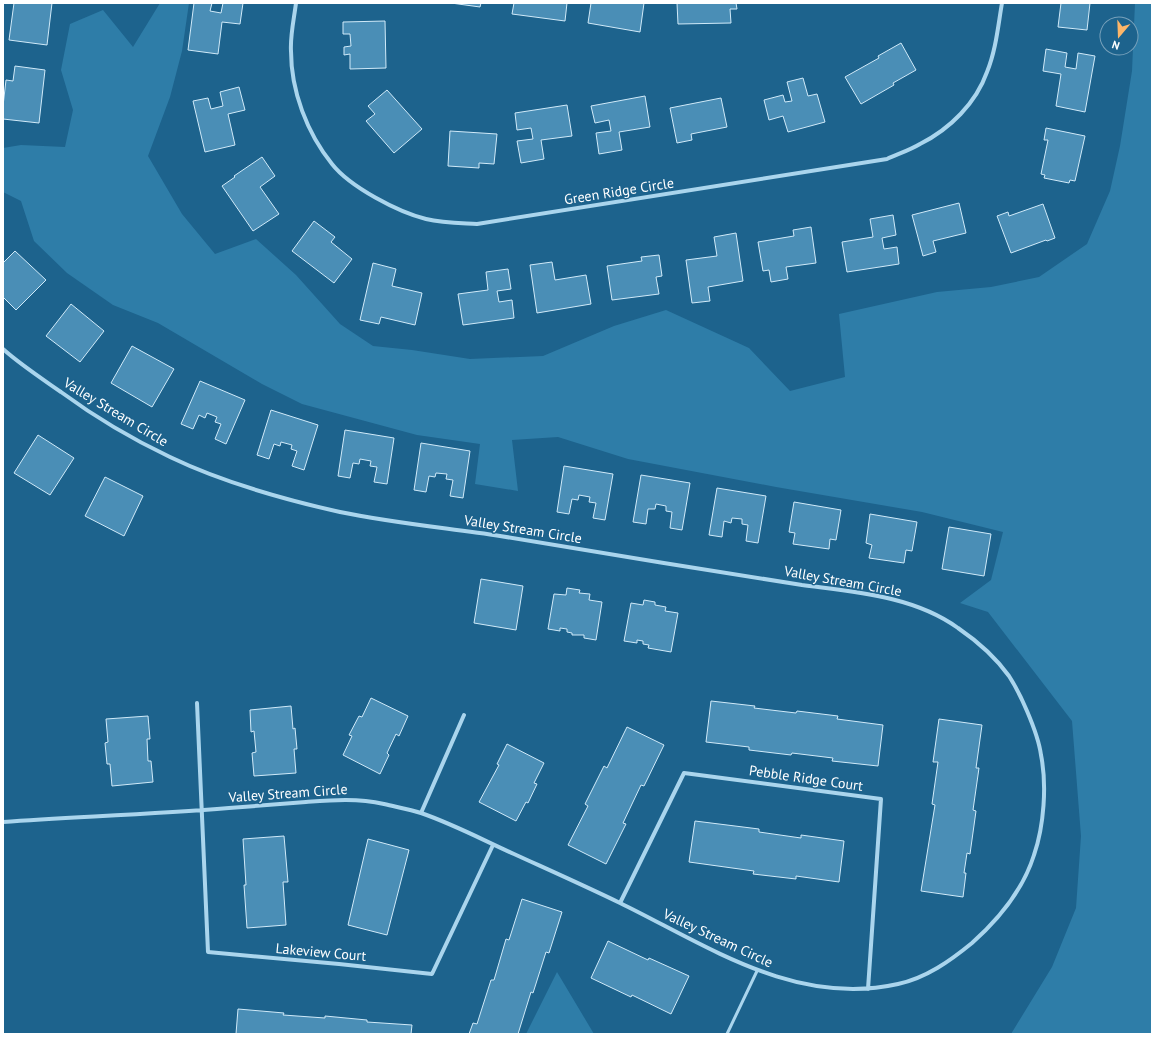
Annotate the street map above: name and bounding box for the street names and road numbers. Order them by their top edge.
street label: Green Ridge Circle [563,173,675,209]
street label: Valley Stream Circle [59,373,172,450]
street label: Valley Stream Circle [462,511,583,547]
street label: Valley Stream Circle [782,562,903,600]
street label: Pebble Ridge Court [748,761,864,795]
street label: Valley Stream Circle [227,780,348,806]
street label: Valley Stream Circle [659,904,776,971]
street label: Lakeview Court [275,939,367,965]

